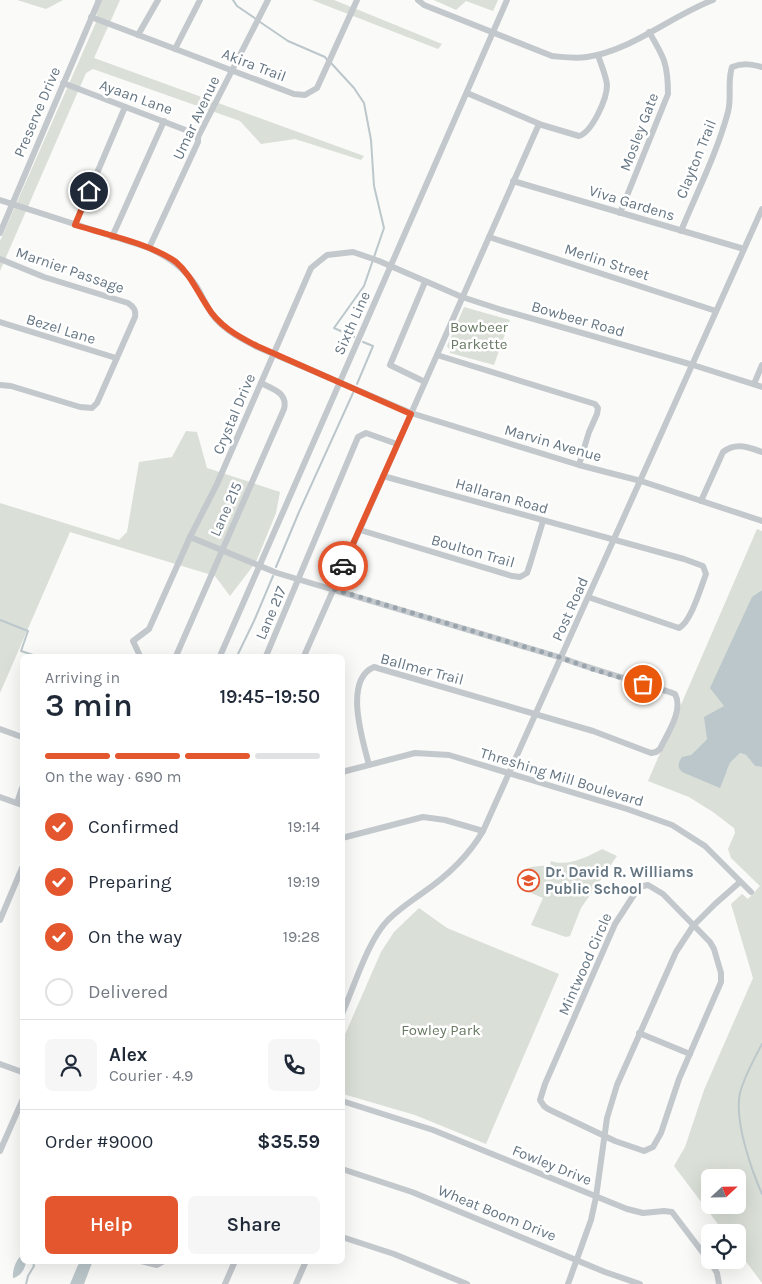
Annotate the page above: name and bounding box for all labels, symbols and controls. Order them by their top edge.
street label: Akira Trail [219,44,289,86]
street label: Preserve Drive [10,64,64,160]
street label: Umar Avenue [169,73,223,163]
street label: Ayaan Lane [97,75,175,119]
street label: Mosley Gate [616,90,662,174]
street label: Clayton Trail [672,117,720,201]
pin [68,170,110,212]
icon: home [75,177,103,205]
street label: Viva Gardens [587,181,677,225]
street label: Merlin Street [562,240,652,284]
street label: Marnier Passage [13,243,127,297]
street label: Sixth Line [330,288,374,358]
street label: Bowbeer Road [529,297,627,341]
street label: Bezel Lane [24,310,98,348]
park label: Bowbeer Parkette [450,318,509,353]
street label: Crystal Drive [209,371,259,457]
street label: Marvin Avenue [502,421,604,465]
street label: Hallaran Road [453,474,551,518]
street label: Lane 215 [206,479,246,539]
street label: Boulton Trail [429,530,517,572]
courier [318,541,368,591]
icon: car [329,552,357,580]
street label: Post Road [548,574,592,644]
street label: Lane 217 [252,584,290,642]
street label: Ballmer Trail [378,649,466,689]
pin [622,663,664,705]
text: Arriving in [45,668,120,687]
icon: bag [629,670,657,698]
text: 19:45–19:50 [219,686,320,708]
text: 3 min [45,687,133,724]
street label: Threshing Mill Boulevard [478,744,646,810]
text: On the way · 690 m [45,767,181,786]
icon: check [45,813,73,841]
text: Confirmed [88,816,179,838]
text: 19:14 [288,817,320,836]
place label: Dr. David R. Williams Public School [545,863,694,898]
icon: check [45,868,73,896]
school or university icon: Dr. David R. Williams Public School [517,869,541,893]
text: Preparing [88,871,171,893]
text: 19:19 [287,872,320,891]
street label: Mintwood Circle [554,910,616,1018]
icon: check [45,923,73,951]
text: On the way [88,926,182,948]
text: 19:28 [283,927,320,946]
text: Delivered [88,981,168,1003]
park label: Fowley Park [401,1021,481,1039]
button: person [45,1039,97,1091]
button: phone [268,1039,320,1091]
text: Alex [109,1044,147,1066]
text: Courier · 4.9 [109,1066,193,1085]
text: Order #9000 [45,1131,153,1153]
text: $35.59 [257,1131,320,1153]
street label: Fowley Drive [510,1141,594,1189]
north arrow [701,1169,746,1214]
map controls [701,1169,746,1269]
street label: Wheat Boom Drive [435,1181,559,1245]
button: Help [45,1196,178,1254]
button: Share [188,1196,320,1254]
button: locate [701,1224,746,1269]

